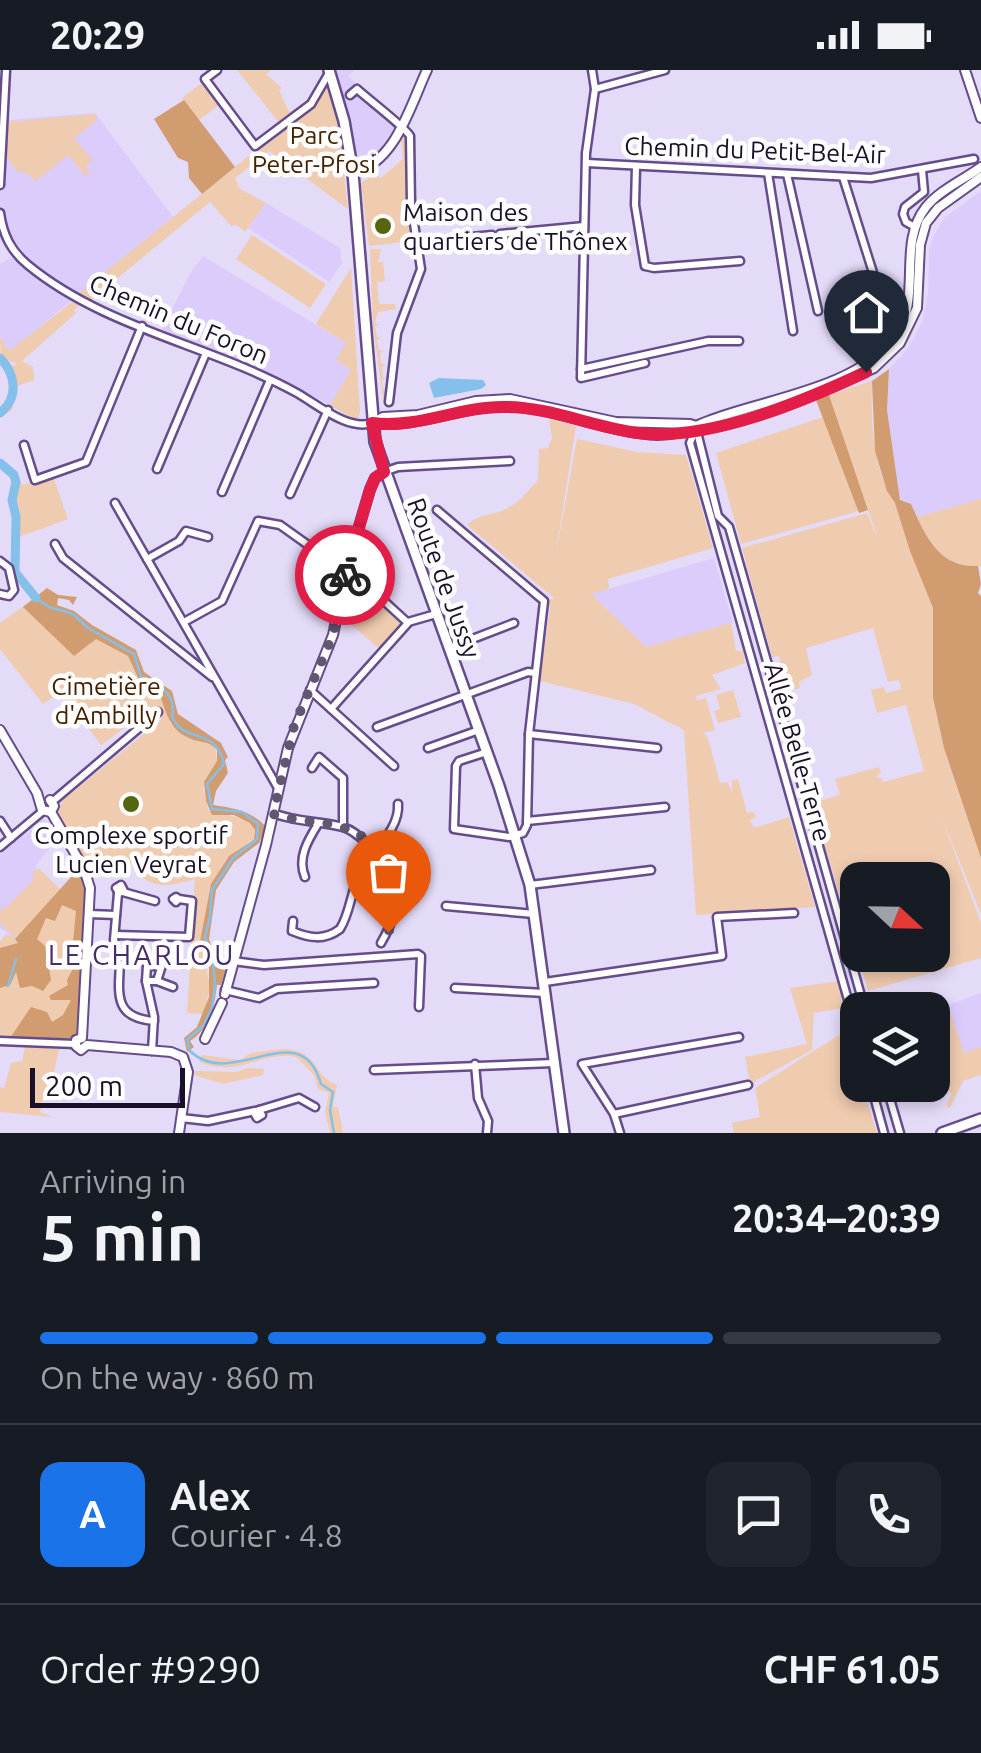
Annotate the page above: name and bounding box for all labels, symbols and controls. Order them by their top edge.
text: 20:29 [50,14,145,56]
park label: Parc Peter-Pfosi [252,121,376,178]
street label: Chemin du Petit-Bel-Air [624,131,887,169]
place label: Maison des quartiers de Thônex [403,198,628,255]
marker: Maison des quartiers de Thônex [372,215,394,237]
street label: Chemin du Foron [85,269,273,369]
pin [824,270,909,373]
icon: home [839,285,894,340]
street label: Route de Jussy [402,494,486,662]
courier [295,525,395,625]
icon: bike [318,548,373,603]
street label: Allée Belle-Terre [759,659,837,845]
park label: Cimetière d'Ambilly [51,672,161,729]
marker: Complexe sportif Lucien Veyrat [120,793,142,815]
place label: Complexe sportif Lucien Veyrat [34,821,228,878]
pin [346,830,431,933]
icon: bag [361,845,416,900]
north arrow [840,862,950,972]
map controls [840,862,950,1102]
district label: LE CHARLOU [48,939,236,970]
button: layers [840,992,950,1102]
scale bar [30,1063,185,1108]
text: 200 m [45,1070,123,1101]
text: Arriving in [40,1163,186,1199]
text: 20:34–20:39 [732,1197,941,1239]
text: 5 min [40,1200,204,1273]
text: On the way · 860 m [40,1359,315,1395]
button: chat [706,1462,811,1567]
button: phone [836,1462,941,1567]
text: Alex [170,1475,251,1517]
text: A [79,1493,106,1535]
text: Courier · 4.8 [170,1517,343,1553]
text: Order #9290 [40,1648,261,1690]
text: CHF 61.05 [764,1648,941,1690]

